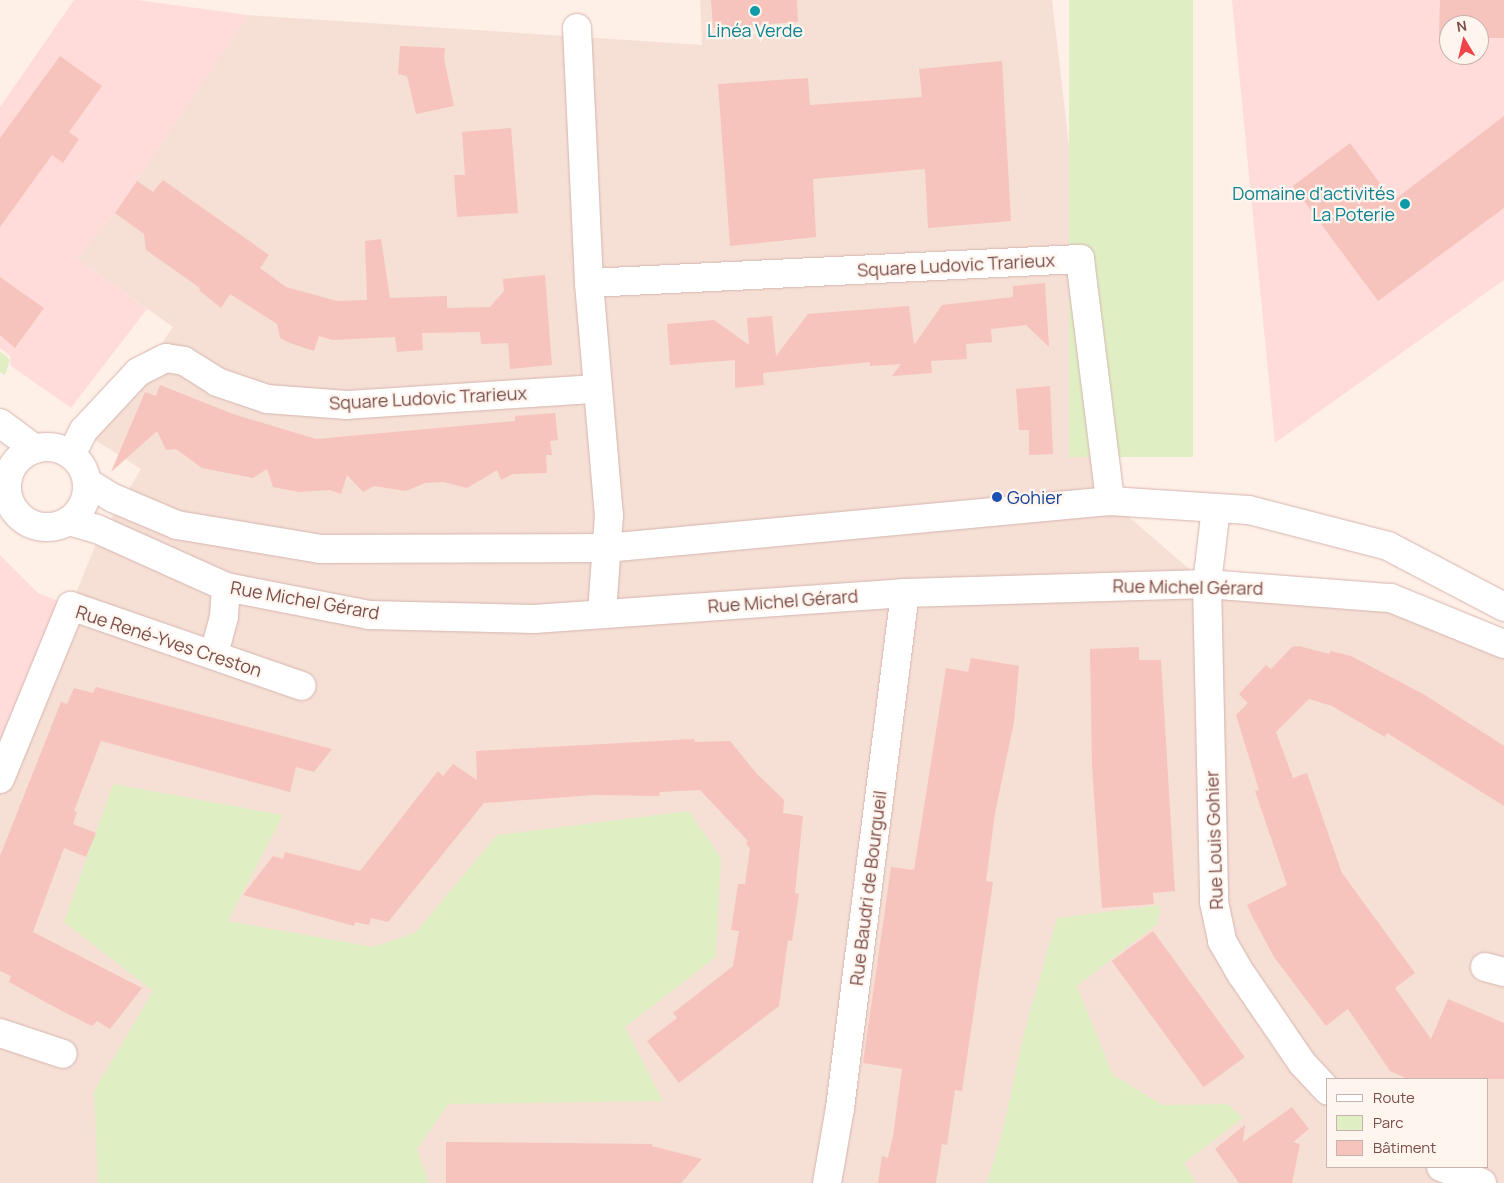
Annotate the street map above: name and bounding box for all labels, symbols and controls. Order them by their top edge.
marker: Linéa Verde [749,5,761,17]
north arrow [1439,15,1489,65]
text: N [1455,16,1468,36]
place label: Linéa Verde [707,19,803,41]
place label: Domaine d'activités La Poterie [1232,183,1395,225]
marker: Domaine d'activités La Poterie [1399,198,1411,210]
street label: Square Ludovic Trarieux [857,249,1055,281]
street label: Square Ludovic Trarieux [329,382,527,414]
place label: Gohier [1007,486,1062,508]
marker: Gohier [991,491,1003,503]
street label: Rue Michel Gérard [1112,575,1264,599]
street label: Rue Michel Gérard [229,576,381,624]
street label: Rue Michel Gérard [707,585,859,617]
street label: Rue René-Yves Creston [73,601,265,681]
street label: Rue Louis Gohier [1201,770,1227,910]
street label: Rue Baudri de Bourgueil [845,789,891,987]
legend [1326,1078,1489,1168]
text: Route [1373,1087,1415,1108]
text: Parc [1373,1112,1404,1133]
text: Bâtiment [1373,1137,1436,1158]

